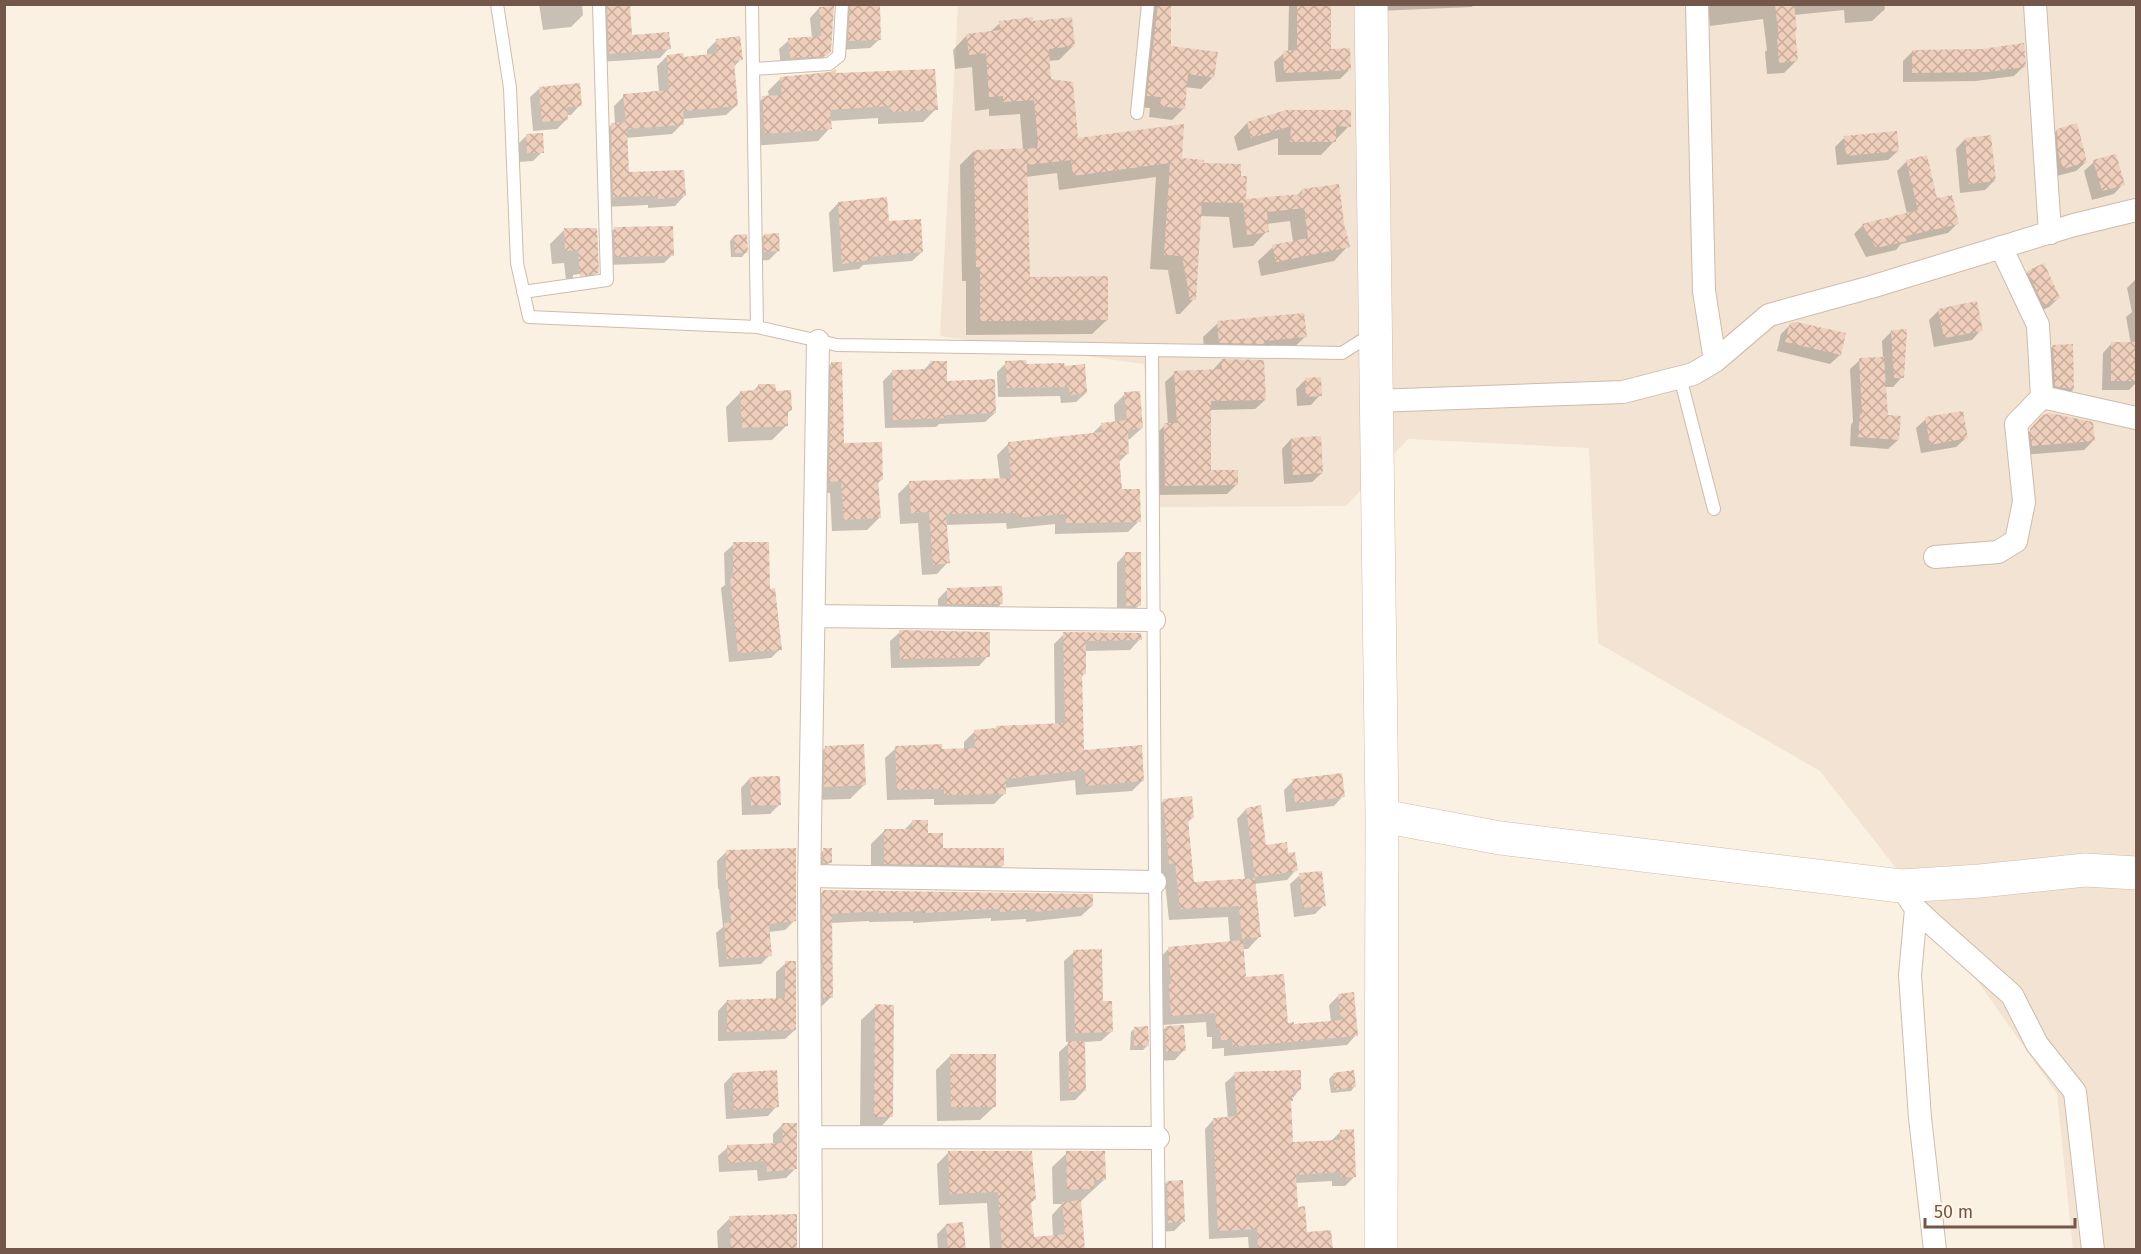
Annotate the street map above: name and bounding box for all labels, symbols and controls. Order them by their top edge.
scale bar [1925,1191,2075,1229]
text: 50 m [1934,1201,1973,1223]

